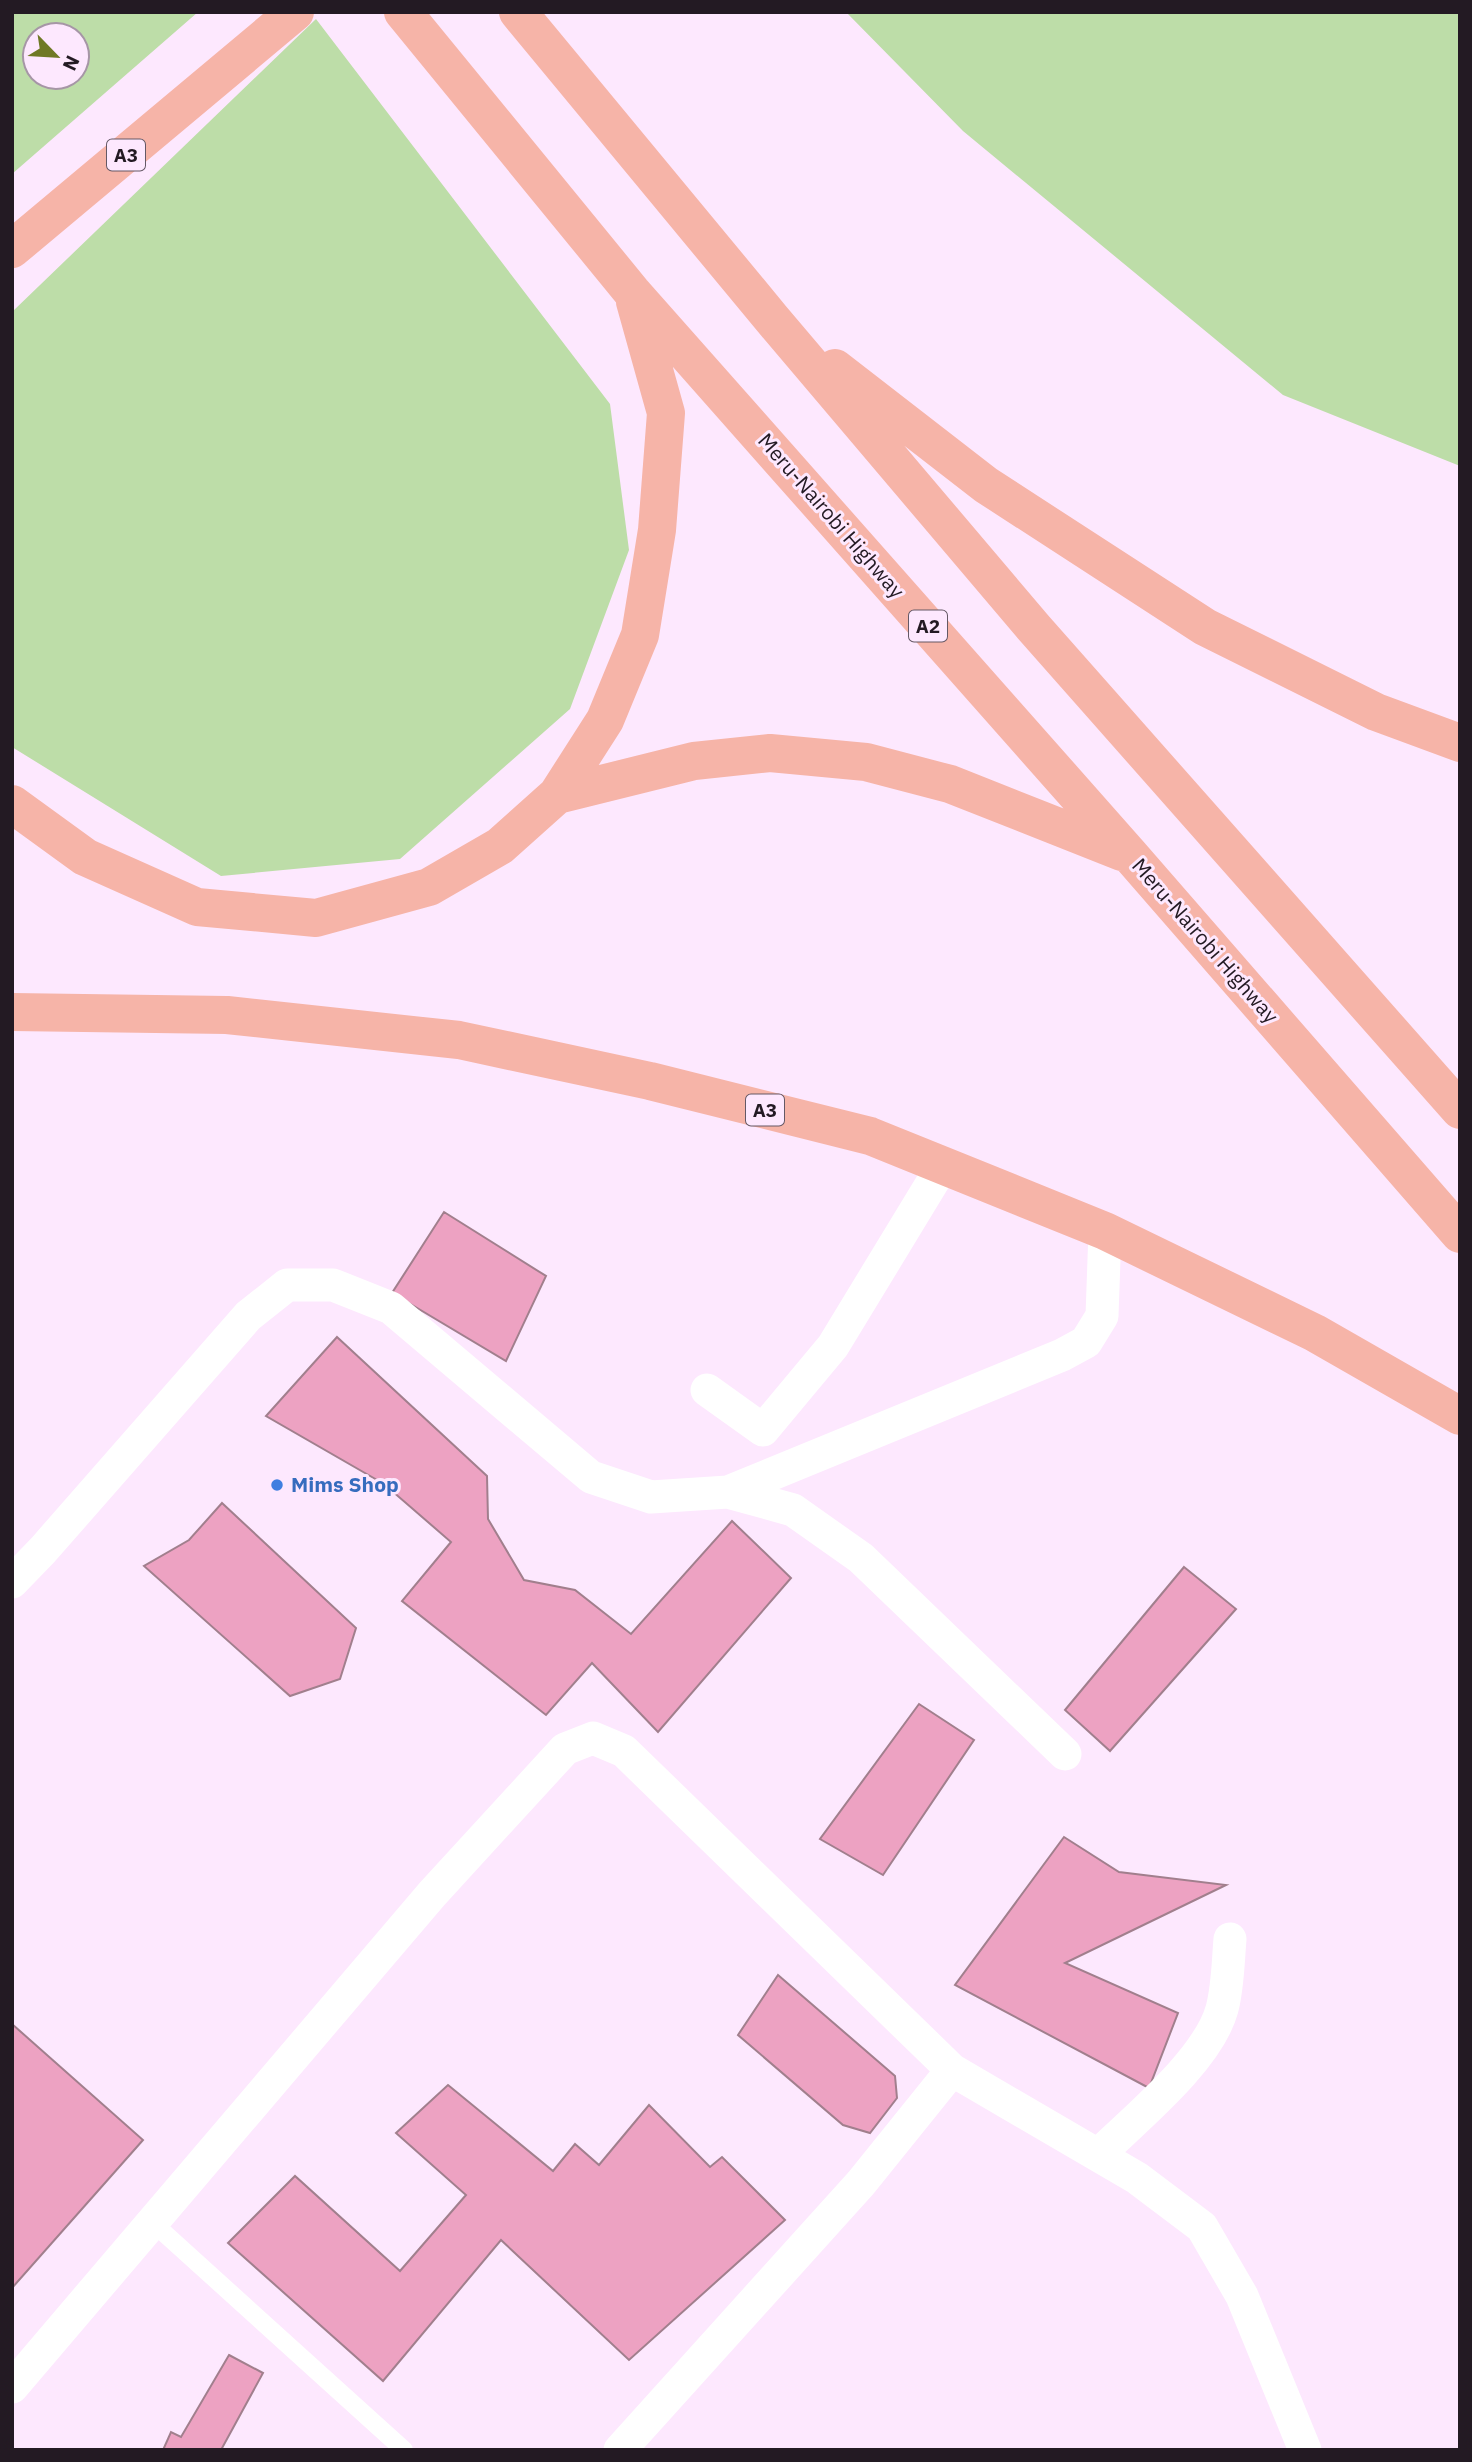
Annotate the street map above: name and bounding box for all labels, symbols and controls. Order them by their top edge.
north arrow [21,21,91,91]
text: N [58,52,85,74]
road number: A3 [107,140,145,170]
street label: Meru-Nairobi Highway [752,427,912,604]
road number: A2 [909,610,947,642]
street label: Meru-Nairobi Highway [1126,852,1286,1029]
road number: A3 [746,1094,784,1126]
place label: Mims Shop [291,1470,399,1498]
marker: Mims Shop [269,1477,285,1493]

